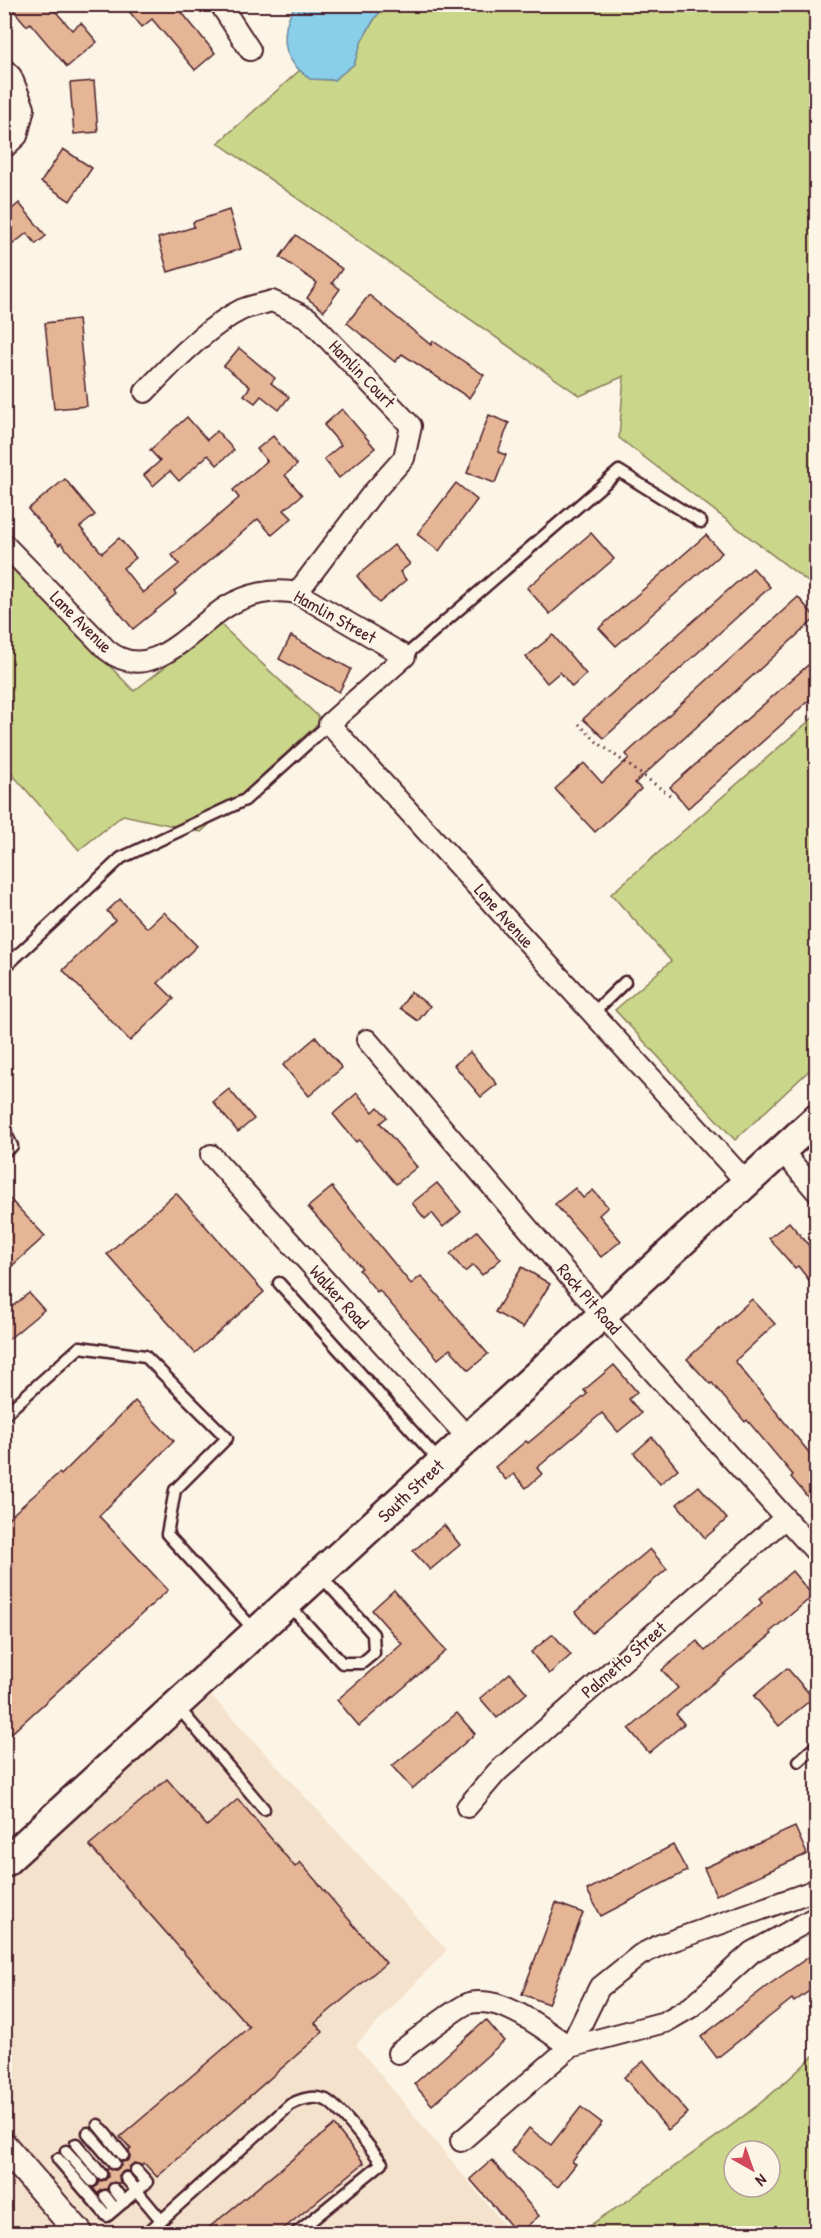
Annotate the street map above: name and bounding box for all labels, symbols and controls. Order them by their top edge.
street label: Hamlin Court [323,334,402,414]
street label: Hamlin Street [290,584,382,650]
street label: Lane Avenue [45,585,118,658]
street label: Lane Avenue [469,878,540,953]
street label: Rock Pit Road [552,1258,627,1340]
street label: Walker Road [304,1259,375,1334]
street label: South Street [372,1453,450,1528]
street label: Palmetto Street [576,1615,672,1704]
north arrow [722,2139,782,2199]
text: N [751,2169,772,2192]

